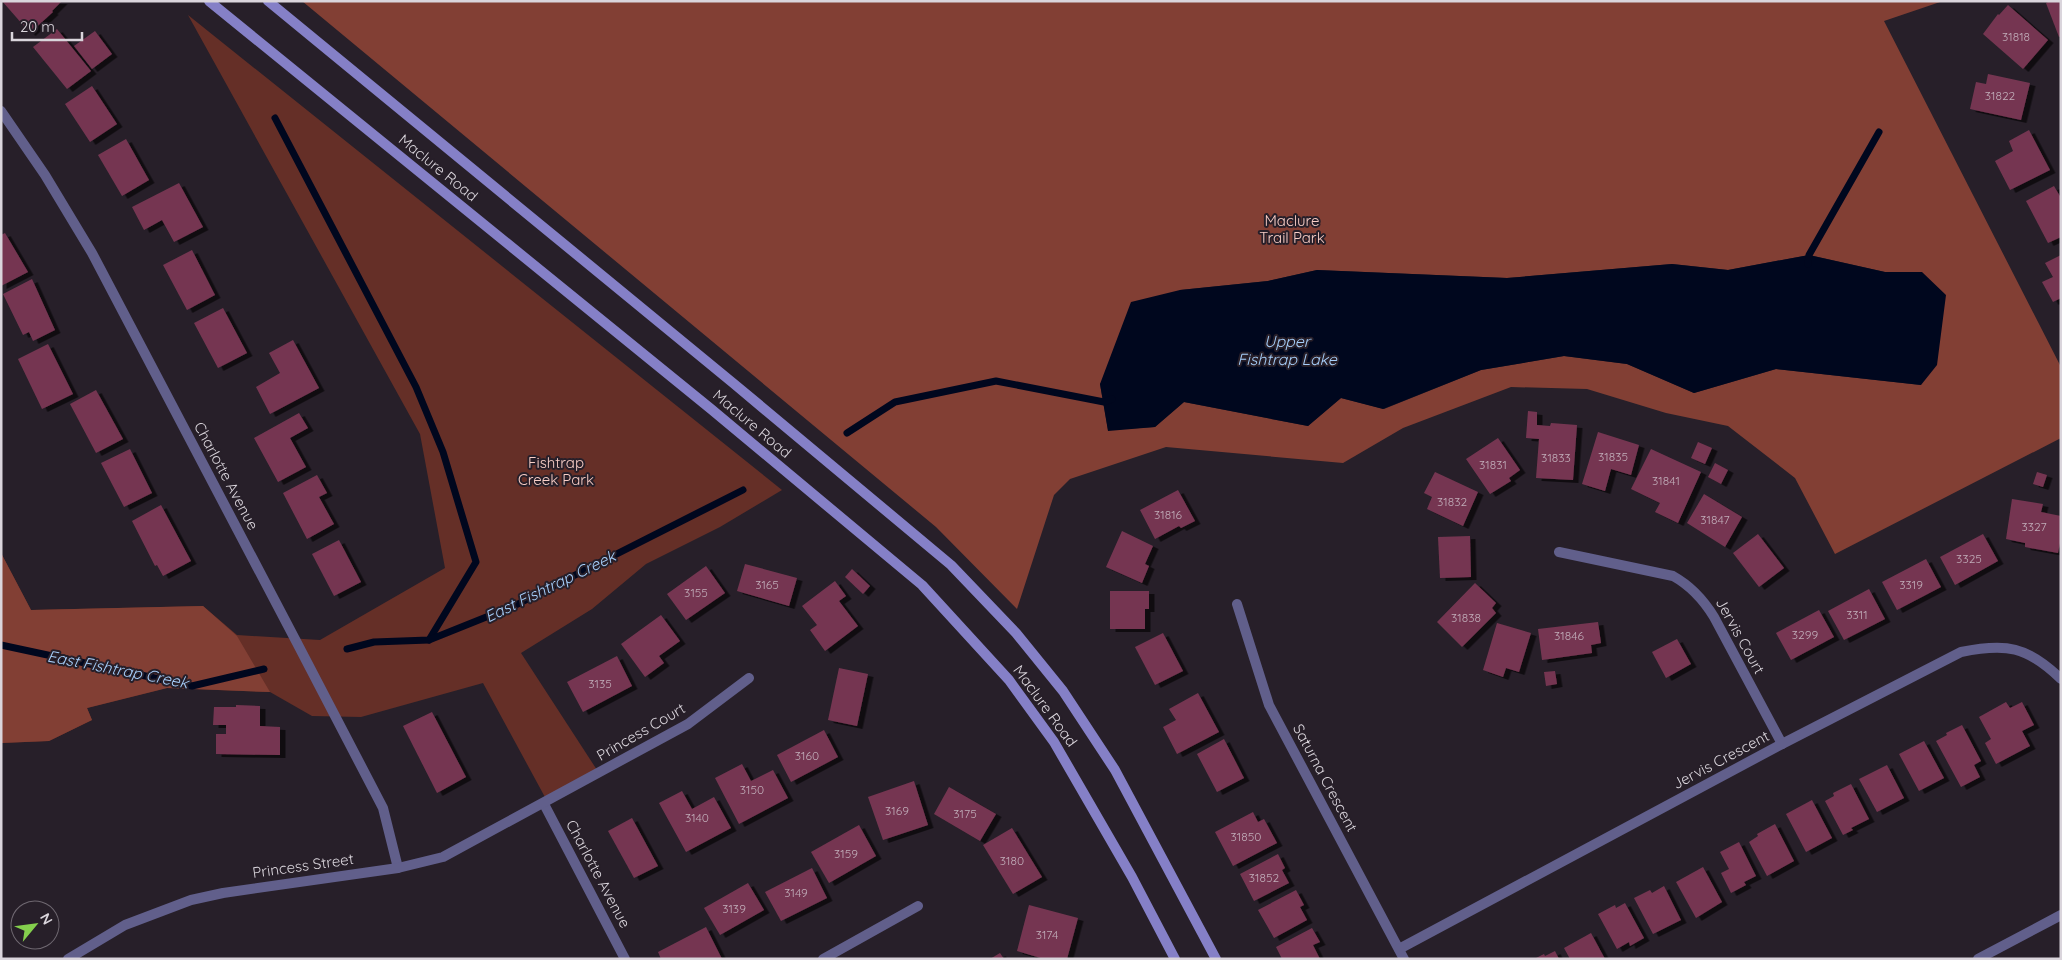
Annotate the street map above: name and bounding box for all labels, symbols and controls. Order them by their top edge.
scale bar [12,10,82,42]
text: 20 m [20,17,55,36]
house number: 31818 [2002,29,2030,44]
house number: 31822 [1985,88,2016,103]
street label: Maclure Road [395,130,482,205]
park label: Maclure Trail Park [1259,211,1325,247]
water label: Upper Fishtrap Lake [1237,331,1338,369]
street label: Maclure Road [709,385,795,462]
street label: Charlotte Avenue [190,419,263,533]
house number: 31835 [1598,449,1628,464]
house number: 31833 [1541,450,1571,465]
park label: Fishtrap Creek Park [518,453,594,489]
house number: 31831 [1479,457,1507,472]
house number: 31841 [1652,473,1680,488]
house number: 31832 [1437,494,1467,509]
house number: 31816 [1154,507,1183,522]
house number: 31847 [1700,512,1730,527]
house number: 3327 [2021,519,2047,534]
water label: East Fishtrap Creek [481,545,620,626]
house number: 3325 [1956,551,1982,566]
house number: 3165 [755,577,779,592]
house number: 3319 [1899,577,1923,592]
house number: 3155 [684,585,708,600]
street label: Jervis Court [1712,594,1769,677]
house number: 3311 [1846,607,1868,622]
house number: 31838 [1451,610,1481,625]
house number: 3299 [1792,627,1818,642]
house number: 31846 [1554,628,1585,643]
water label: East Fishtrap Creek [46,646,192,693]
street label: Maclure Road [1009,661,1081,750]
house number: 3135 [588,676,612,691]
street label: Princess Court [593,699,688,765]
street label: Saturna Crescent [1289,721,1362,835]
street label: Jervis Crescent [1669,726,1772,793]
house number: 3160 [795,748,819,763]
house number: 3150 [740,782,764,797]
house number: 3169 [885,803,909,818]
house number: 3175 [953,806,977,821]
house number: 3140 [685,810,709,825]
street label: Charlotte Avenue [562,817,635,931]
house number: 31850 [1231,829,1261,844]
house number: 3159 [834,846,858,861]
street label: Princess Street [251,849,355,882]
house number: 3180 [1000,853,1024,868]
house number: 31852 [1249,870,1280,885]
house number: 3149 [784,885,808,900]
north arrow [10,900,60,950]
house number: 3139 [722,901,746,916]
text: N [36,910,57,928]
house number: 3174 [1036,927,1058,942]

